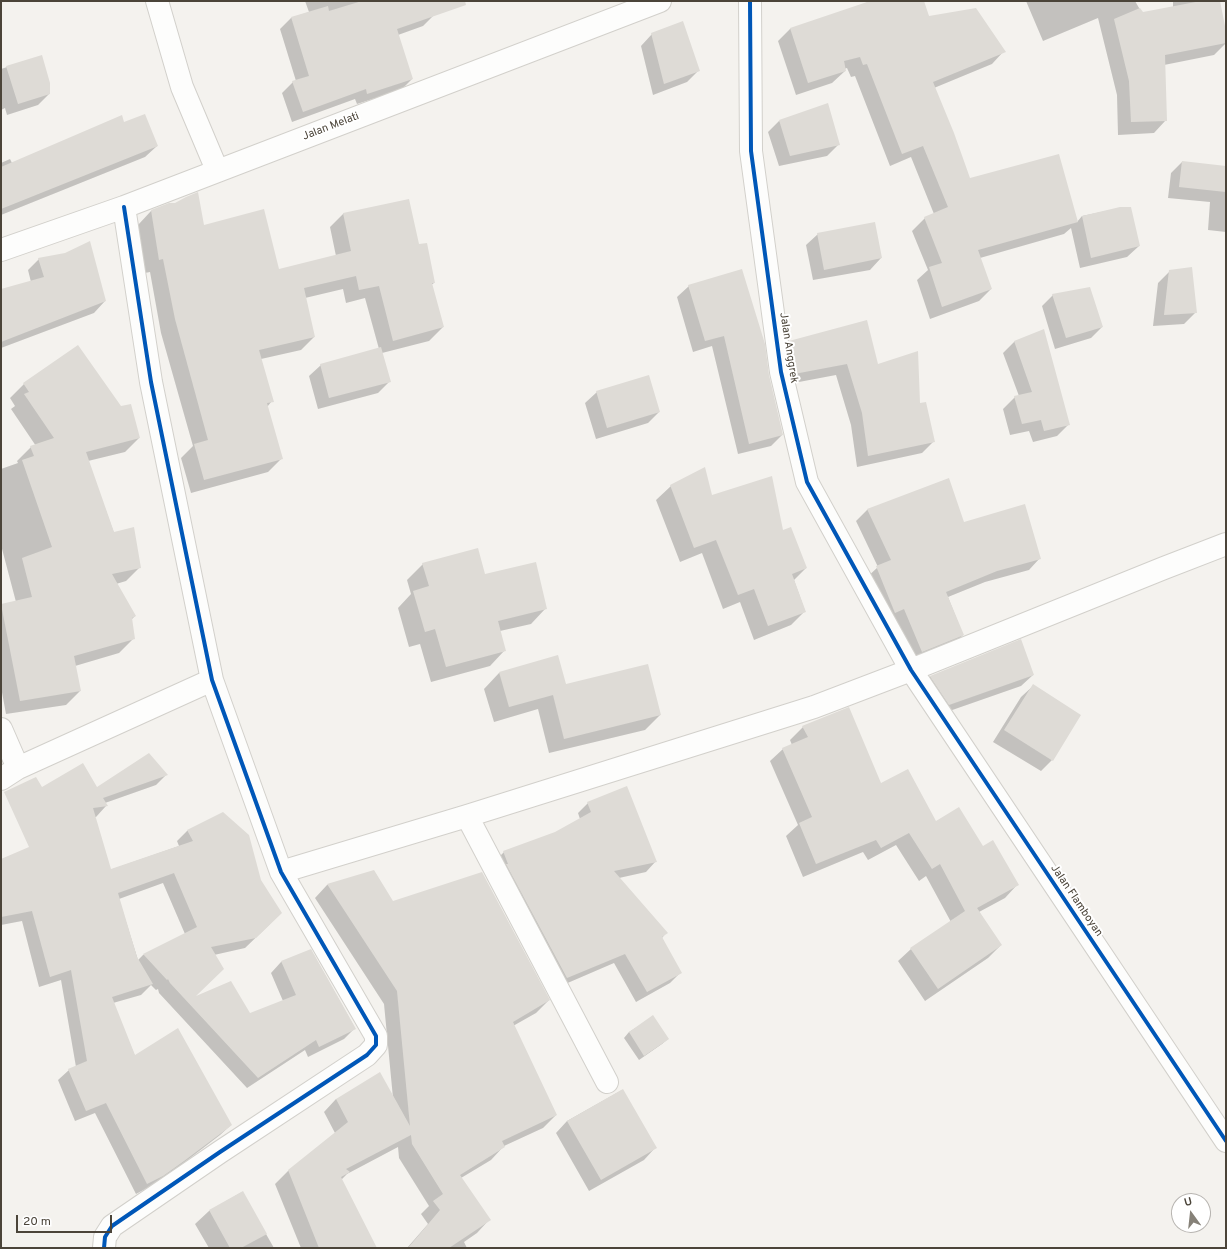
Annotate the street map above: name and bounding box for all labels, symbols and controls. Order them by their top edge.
street label: Jalan Melati [301,110,361,144]
street label: Jalan Anggrek [776,312,800,384]
street label: Jalan Flamboyan [1047,863,1105,939]
north arrow [1171,1193,1211,1233]
text: U [1183,1195,1194,1210]
scale bar [18,1207,114,1233]
text: 20 m [23,1214,51,1230]

